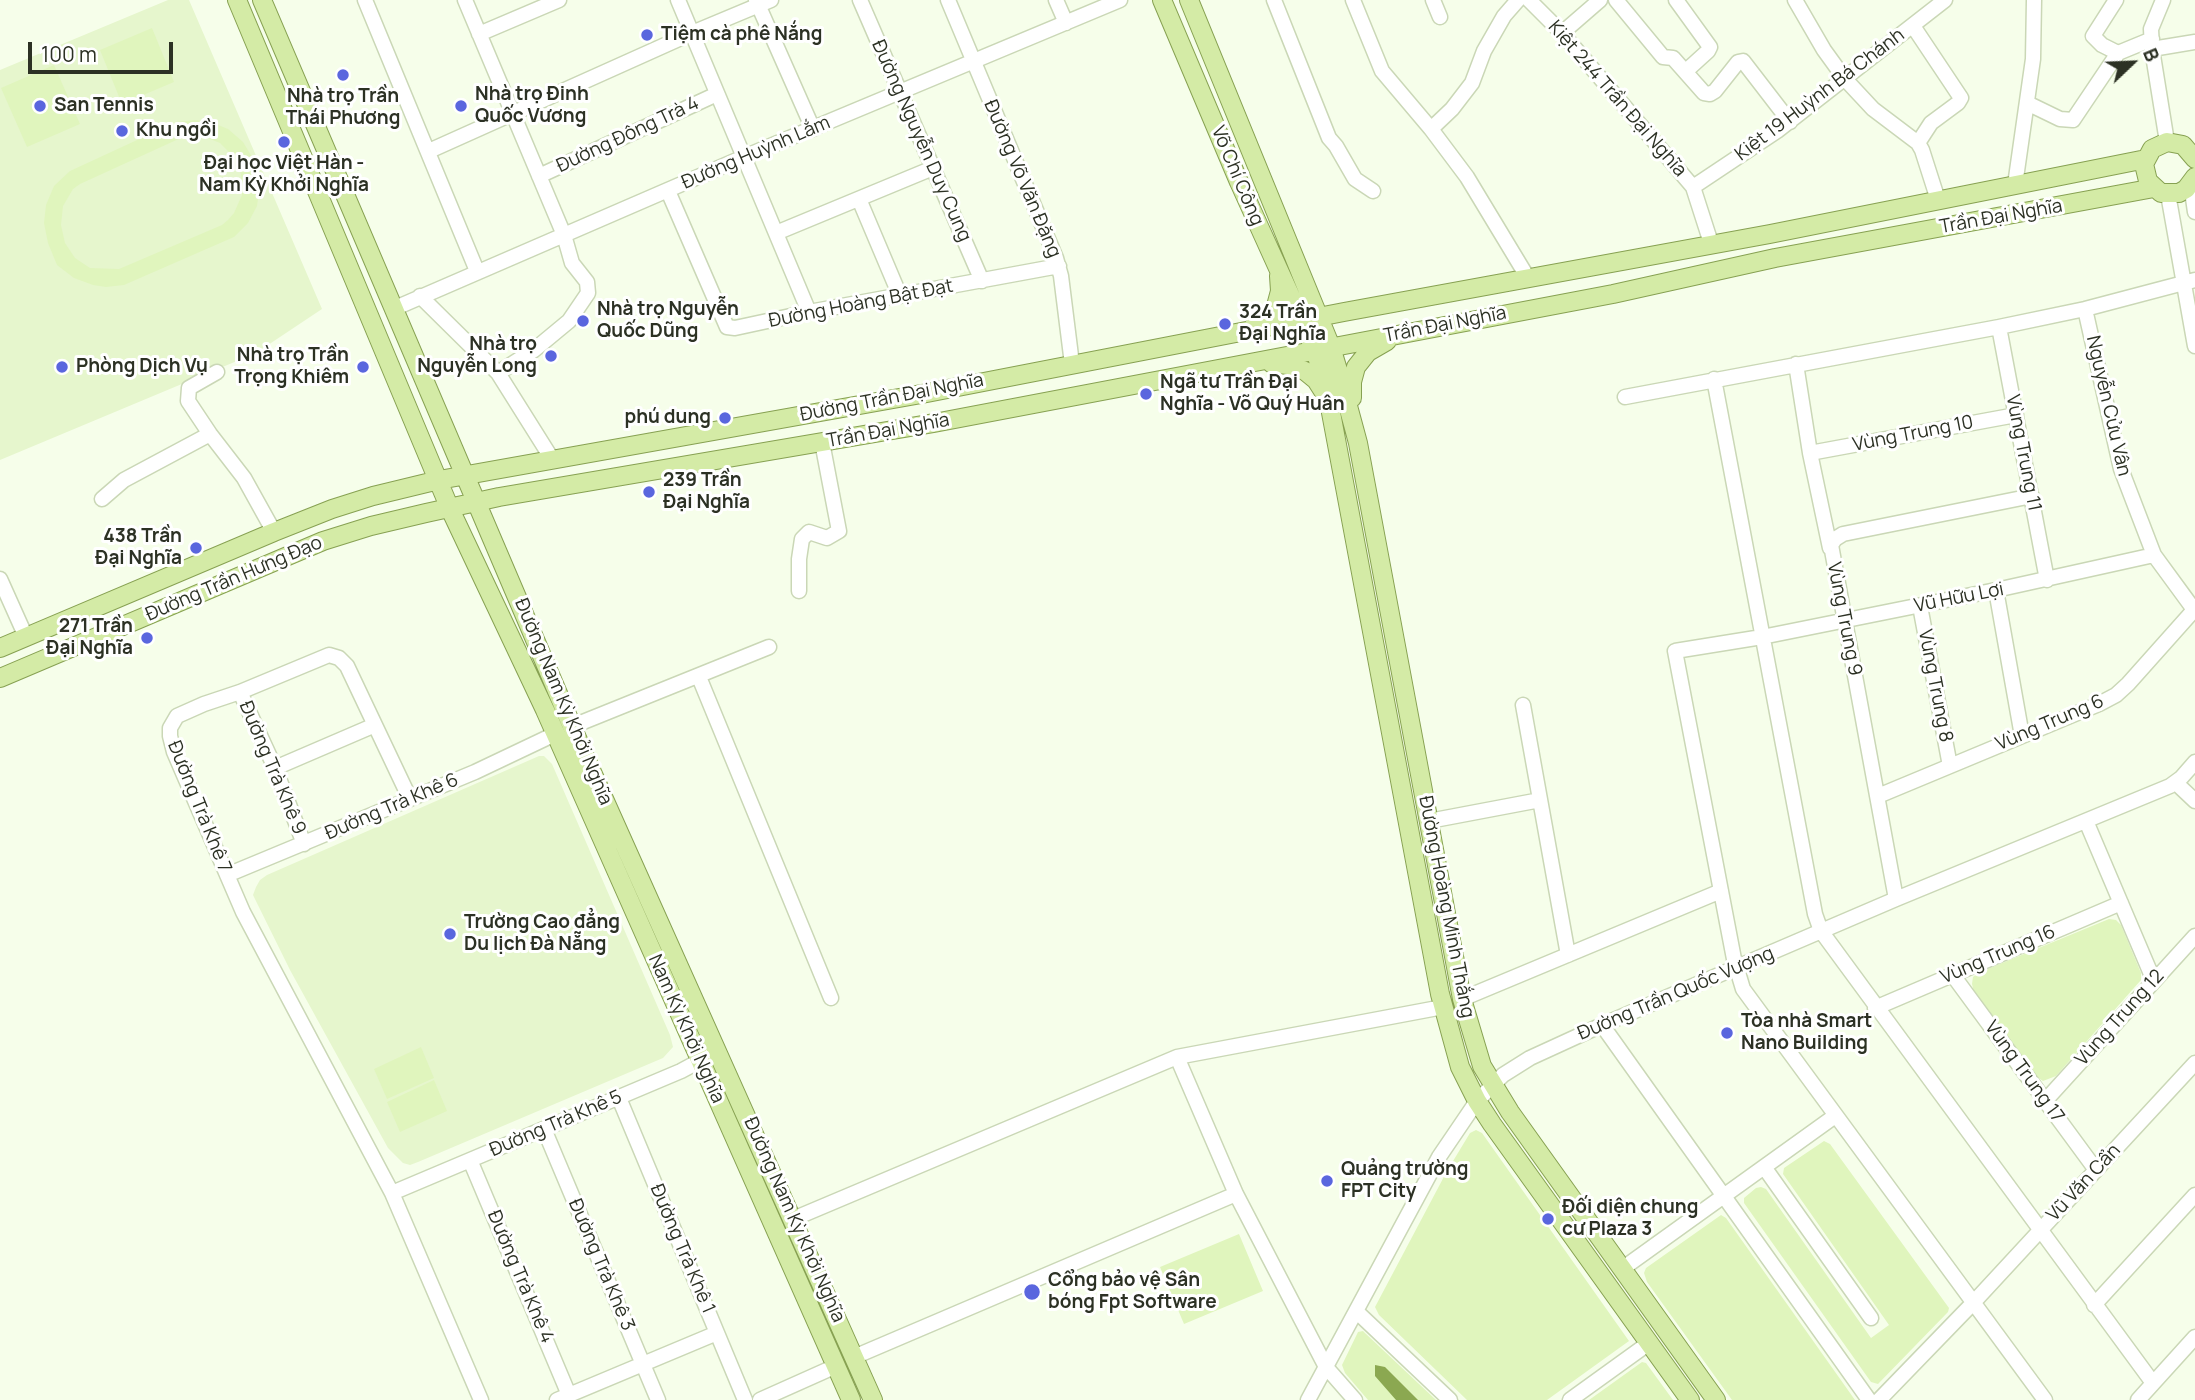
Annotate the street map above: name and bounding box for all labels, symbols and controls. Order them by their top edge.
street label: Kiệt 244 Trần Đại Nghĩa [1543,16,1691,182]
place label: Tiệm cà phê Nắng [661,24,822,46]
street label: Kiệt 19 Huỳnh Bá Chánh [1731,24,1909,166]
marker: Tiệm cà phê Nắng [639,27,655,43]
scale bar [32,28,177,72]
north arrow [2097,28,2167,98]
street label: Đường Nguyễn Duy Cung [866,37,976,245]
text: 100 m [41,40,97,68]
text: B [2137,44,2166,65]
marker: Nhà trọ Trần Thái Phương [335,67,351,83]
place label: Nhà trọ Đinh Quốc Vương [475,84,589,128]
place label: Nhà trọ Trần Thái Phương [286,86,400,130]
street label: Đường Đông Trà 4 [553,92,703,178]
place label: San Tennis [54,95,154,117]
street label: Đường Võ Văn Đặng [978,97,1066,261]
marker: San Tennis [32,98,48,114]
marker: Nhà trọ Đinh Quốc Vương [453,98,469,114]
street label: Đường Huỳnh Lắm [678,111,834,195]
place label: Khu ngồi [136,120,217,142]
marker: Khu ngồi [114,123,130,139]
street label: Võ Chí Công [1206,123,1268,229]
marker: Đại học Việt Hàn - Nam Kỳ Khởi Nghĩa [276,134,292,150]
place label: Đại học Việt Hàn - Nam Kỳ Khởi Nghĩa [199,153,369,197]
street label: Trần Đại Nghĩa [1938,195,2064,239]
street label: Đường Hoàng Bật Đạt [767,275,955,333]
place label: Nhà trọ Nguyễn Quốc Dũng [597,299,739,343]
place label: 324 Trần Đại Nghĩa [1239,302,1326,346]
street label: Trần Đại Nghĩa [1382,302,1508,348]
marker: Nhà trọ Nguyễn Quốc Dũng [575,313,591,329]
marker: 324 Trần Đại Nghĩa [1217,316,1233,332]
place label: Nhà trọ Nguyễn Long [417,334,537,378]
street label: Nguyễn Cửu Vân [2081,334,2135,478]
place label: Nhà trọ Trần Trọng Khiêm [234,345,349,389]
marker: Nhà trọ Nguyễn Long [543,348,559,364]
place label: Phòng Dịch Vụ [76,356,208,378]
marker: Phòng Dịch Vụ [54,359,70,375]
marker: Nhà trọ Trần Trọng Khiêm [355,359,371,375]
street label: Đường Trần Đại Nghĩa [798,369,986,427]
place label: Ngã tư Trần Đại Nghĩa - Võ Quý Huân [1160,372,1345,416]
marker: Ngã tư Trần Đại Nghĩa - Võ Quý Huân [1138,386,1154,402]
street label: Vùng Trung 11 [2001,393,2045,513]
place label: phú dung [625,407,711,429]
street label: Trần Đại Nghĩa [825,409,951,453]
marker: phú dung [717,410,733,426]
street label: Vùng Trung 10 [1851,411,1975,457]
place label: 239 Trần Đại Nghĩa [663,470,750,514]
marker: 239 Trần Đại Nghĩa [641,484,657,500]
place label: 438 Trần Đại Nghĩa [95,526,182,570]
street label: Đường Trần Hưng Đạo [142,532,326,626]
marker: 438 Trần Đại Nghĩa [188,540,204,556]
street label: Vùng Trung 9 [1822,560,1866,678]
street label: Vũ Hữu Lợi [1912,578,2006,618]
street label: Đường Nam Kỳ Khởi Nghĩa [509,595,617,809]
place label: 271 Trần Đại Nghĩa [46,616,133,660]
street label: Vùng Trung 8 [1913,628,1957,744]
marker: 271 Trần Đại Nghĩa [139,630,155,646]
street label: Vùng Trung 6 [1993,690,2107,756]
street label: Đường Trà Khê 9 [234,698,310,838]
street label: Đường Trà Khê 7 [162,738,236,876]
street label: Đường Trà Khê 6 [322,769,462,845]
street label: Đường Hoàng Minh Thắng [1413,794,1479,1020]
place label: Trường Cao đẳng Du lịch Đà Nẵng [464,912,620,956]
street label: Vùng Trung 16 [1937,921,2059,989]
marker: Trường Cao đẳng Du lịch Đà Nẵng [442,926,458,942]
street label: Đường Trần Quốc Vượng [1574,942,1778,1046]
street label: Nam Kỳ Khởi Nghĩa [643,951,729,1107]
street label: Vùng Trung 12 [2071,965,2169,1071]
place label: Tòa nhà Smart Nano Building [1741,1011,1872,1055]
street label: Vùng Trung 17 [1979,1017,2069,1127]
marker: Tòa nhà Smart Nano Building [1719,1025,1735,1041]
street label: Đường Trà Khê 5 [486,1086,626,1162]
street label: Đường Nam Kỳ Khởi Nghĩa [738,1114,850,1326]
street label: Vũ Văn Cẩn [2042,1140,2126,1226]
place label: Quảng trường FPT City [1341,1159,1469,1203]
marker: Quảng trường FPT City [1319,1173,1335,1189]
street label: Đường Trà Khê 1 [645,1181,719,1317]
street label: Đường Trà Khê 3 [563,1196,639,1334]
place label: Đối diện chung cư Plaza 3 [1562,1197,1698,1241]
street label: Đường Trà Khê 4 [482,1207,558,1347]
marker: Đối diện chung cư Plaza 3 [1540,1211,1556,1227]
place label: Cổng bảo vệ Sân bóng Fpt Software [1048,1270,1217,1314]
marker: Cổng bảo vệ Sân bóng Fpt Software [1022,1282,1042,1302]

